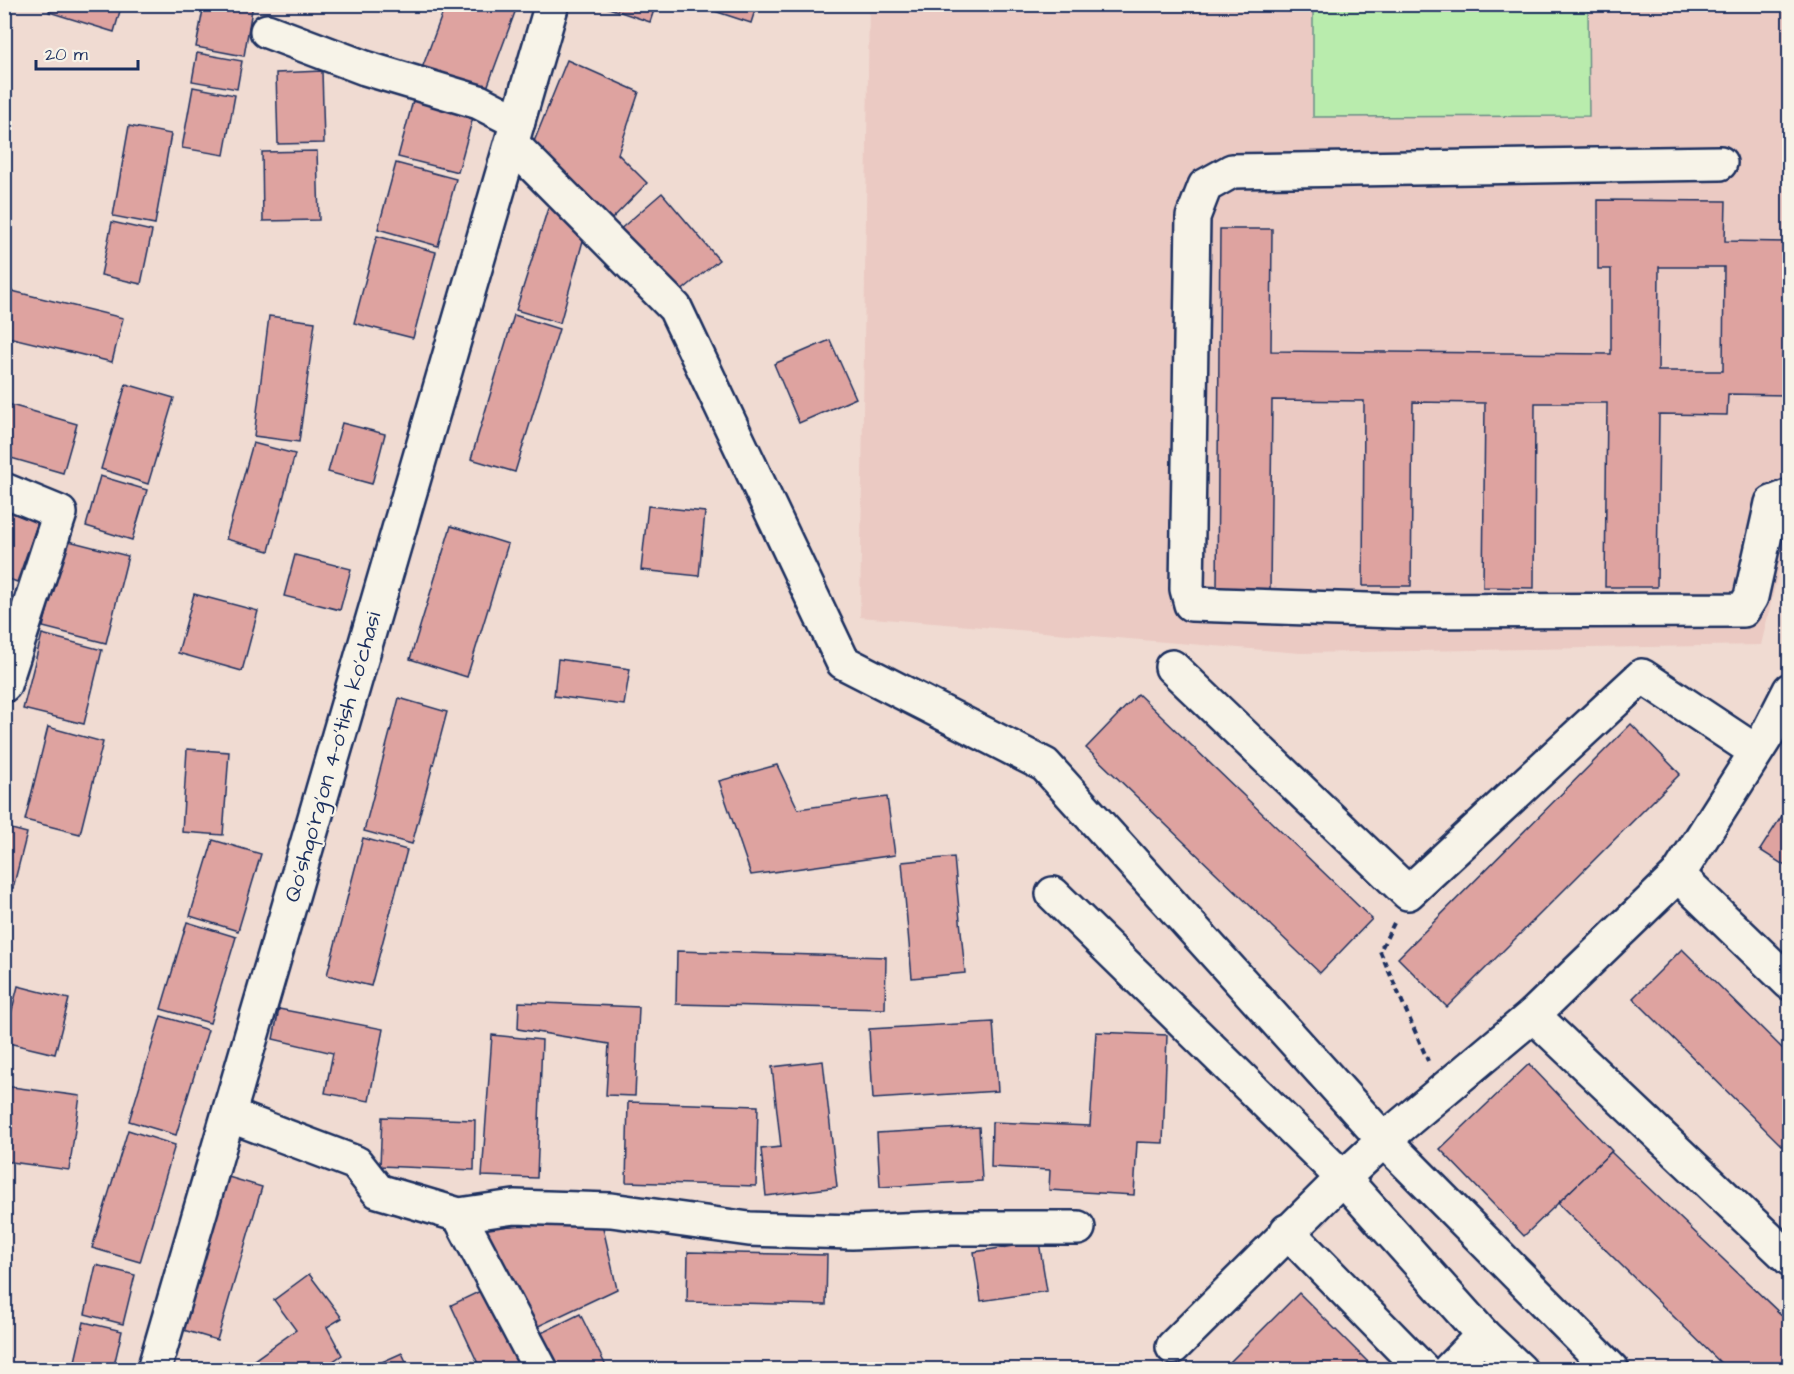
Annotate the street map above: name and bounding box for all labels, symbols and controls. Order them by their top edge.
scale bar [36,33,138,71]
text: 20 m [45,42,88,67]
street label: Qo'shqo'rg'on 4-o'tish ko'chasi [277,608,390,906]

